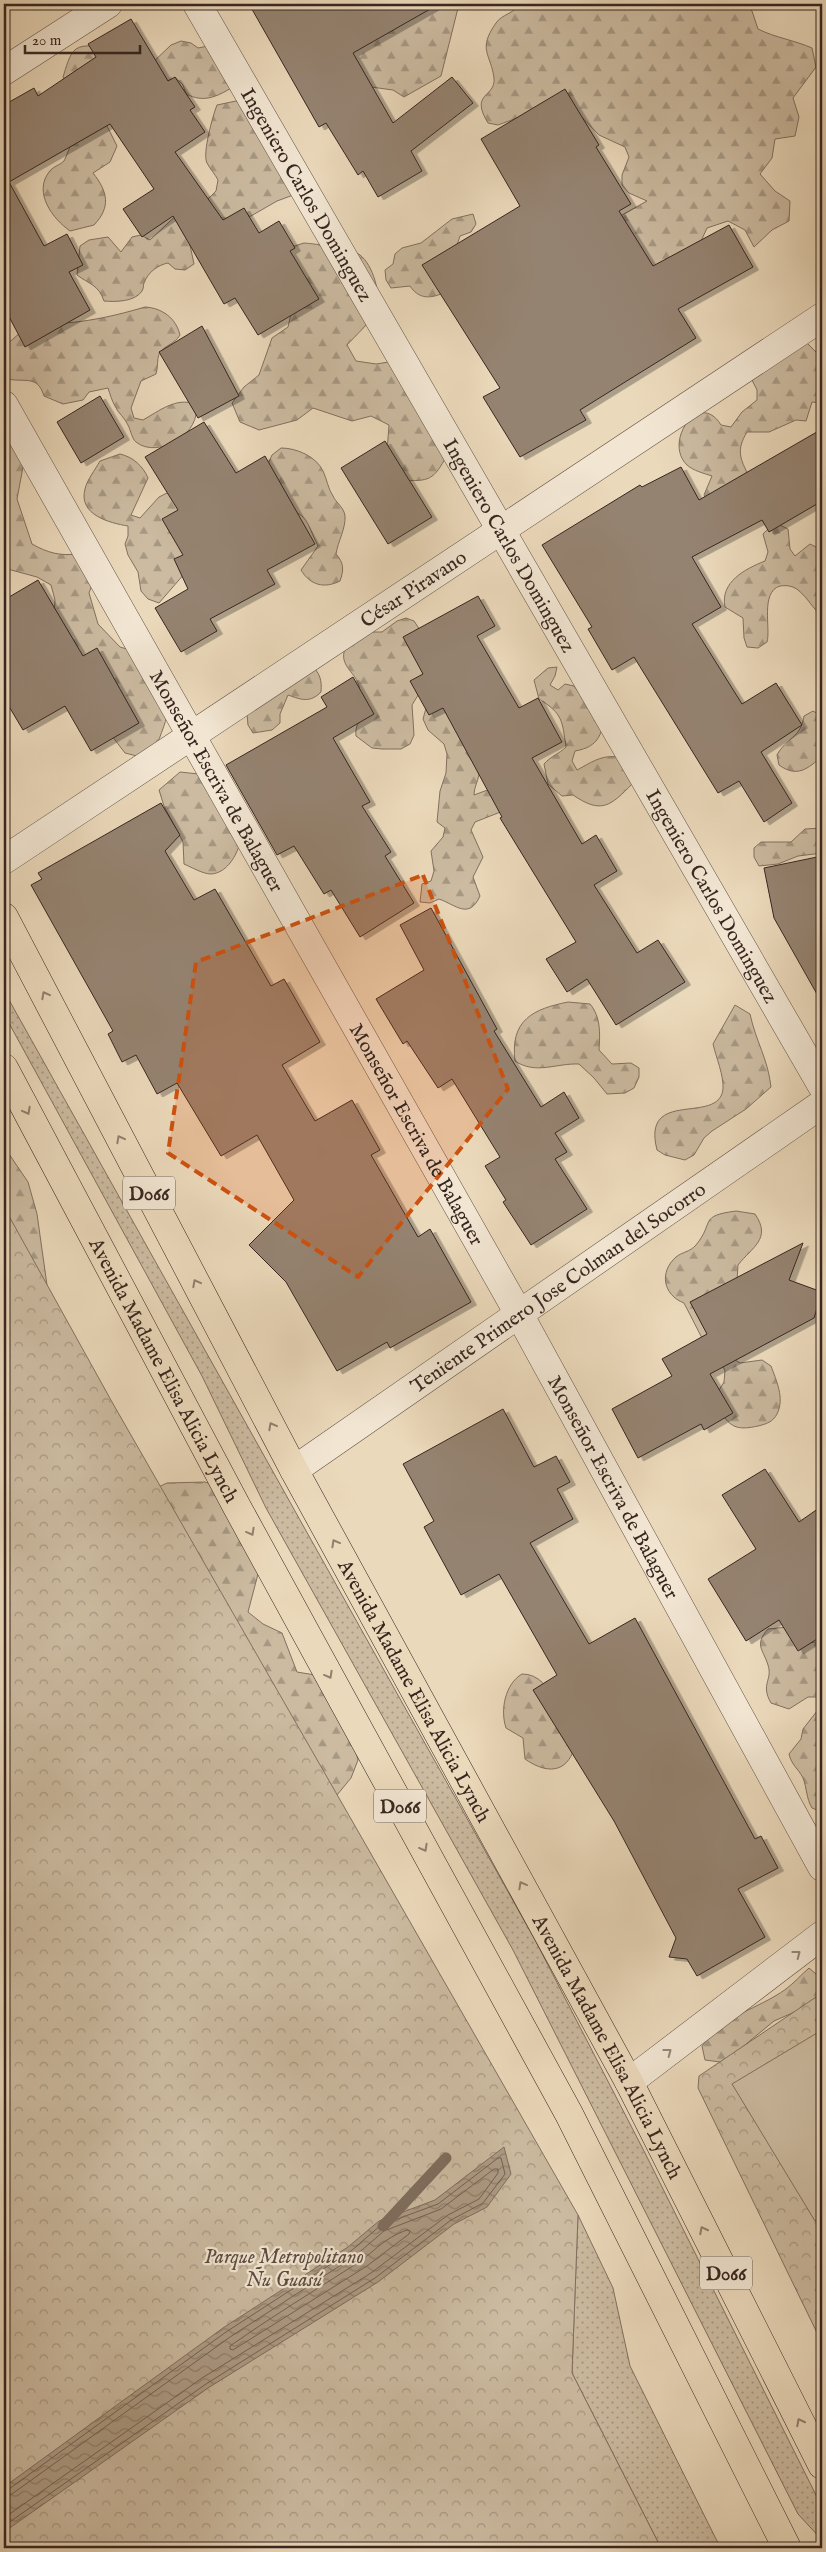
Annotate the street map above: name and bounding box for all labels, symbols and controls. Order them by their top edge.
scale bar [25,22,140,54]
text: 20 m [32,31,62,50]
street label: Ingeniero Carlos Dominguez [234,84,377,307]
street label: Ingeniero Carlos Dominguez [437,435,580,657]
street label: César Piravano [356,545,472,634]
street label: Monseñor Escriva de Balaguer [143,666,289,898]
street label: Ingeniero Carlos Dominguez [639,785,782,1008]
one-way arrow [41,991,51,1000]
street label: Monseñor Escriva de Balaguer [343,1019,489,1251]
one-way arrow [20,1106,30,1115]
one-way arrow [116,1135,126,1144]
road number: D066 [123,1176,175,1210]
street label: Teniente Primero Jose Colman del Socorro [406,1177,711,1399]
street label: Avenida Madame Elisa Alicia Lynch [82,1233,244,1508]
one-way arrow [192,1279,202,1288]
street label: Monseñor Escriva de Balaguer [541,1372,684,1604]
one-way arrow [268,1423,278,1432]
one-way arrow [245,1527,255,1536]
one-way arrow [331,1539,341,1548]
street label: Avenida Madame Elisa Alicia Lynch [331,1555,496,1828]
one-way arrow [323,1670,333,1679]
road number: D066 [374,1790,426,1822]
one-way arrow [417,1843,427,1852]
one-way arrow [518,1882,528,1891]
street label: Avenida Madame Elisa Alicia Lynch [525,1910,687,2184]
one-way arrow [791,1951,801,1960]
one-way arrow [662,2050,671,2058]
one-way arrow [700,2226,710,2235]
park label: Parque Metropolitano Ñu Guasú [204,2245,364,2293]
road number: D066 [700,2256,752,2290]
one-way arrow [796,2418,806,2427]

